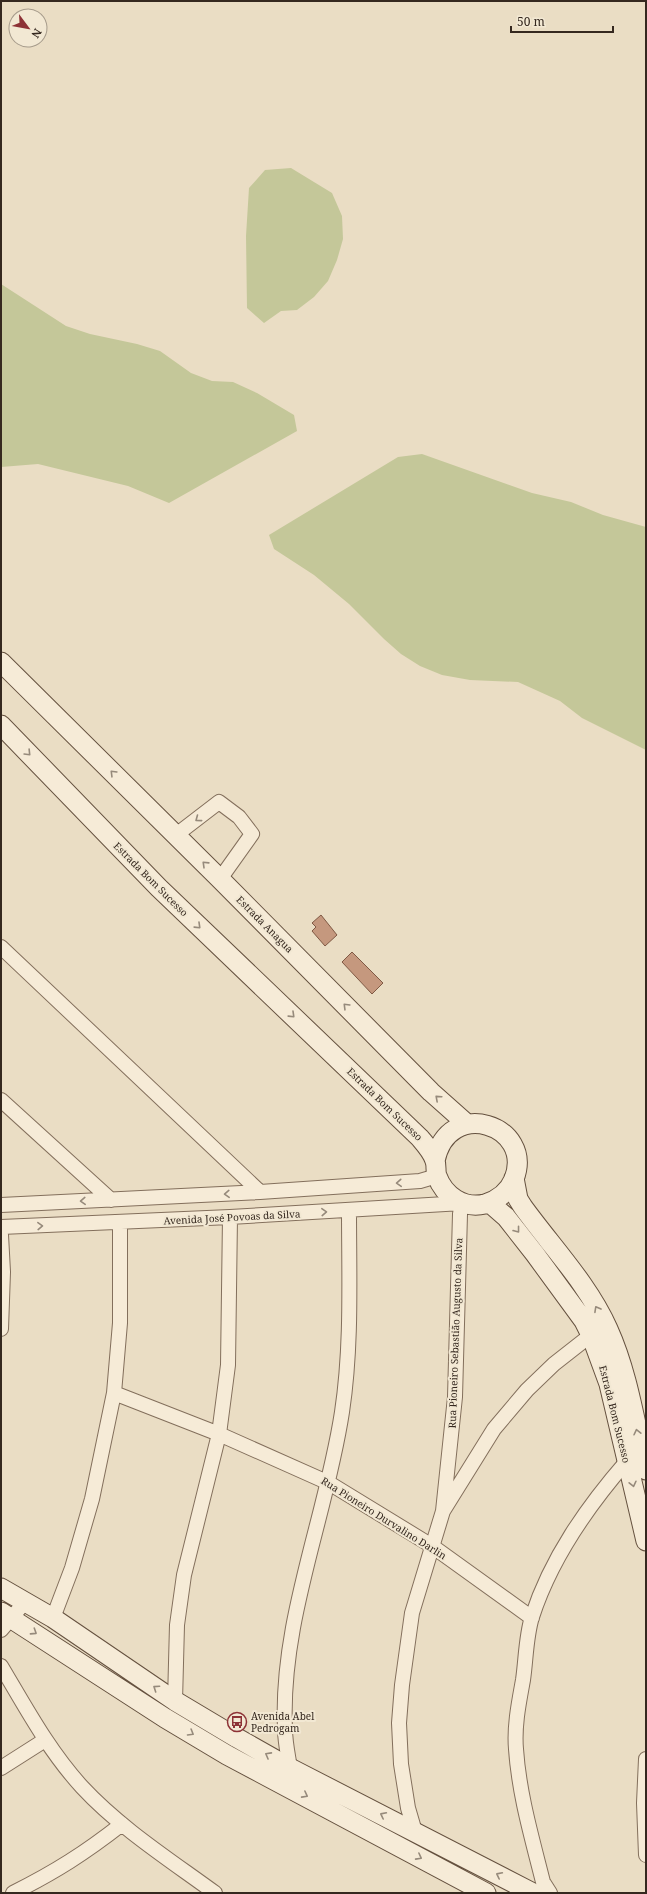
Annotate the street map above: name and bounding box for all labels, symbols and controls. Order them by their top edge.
north arrow [8,8,48,48]
scale bar [511,8,613,34]
text: 50 m [517,13,545,30]
text: N [28,26,46,41]
one-way arrow [23,748,31,756]
one-way arrow [110,770,118,778]
one-way arrow [195,814,202,821]
street label: Estrada Bom Sucesso [111,839,191,919]
one-way arrow [202,861,210,869]
street label: Estrada Anagua [233,892,297,956]
one-way arrow [193,921,201,928]
one-way arrow [343,1003,351,1011]
one-way arrow [287,1010,295,1018]
street label: Estrada Bom Sucesso [344,1064,426,1144]
one-way arrow [435,1096,443,1103]
one-way arrow [396,1178,402,1187]
one-way arrow [224,1189,230,1198]
one-way arrow [80,1197,86,1205]
street label: Avenida José Povoas da Silva [163,1206,301,1228]
one-way arrow [321,1207,327,1216]
one-way arrow [37,1221,43,1230]
one-way arrow [512,1226,519,1233]
street label: Rua Pioneiro Sebastião Augusto da Silva [445,1237,465,1429]
one-way arrow [594,1306,602,1313]
street label: Estrada Bom Sucesso [596,1364,634,1464]
one-way arrow [634,1428,642,1435]
street label: Rua Pioneiro Durvalino Darlin [319,1474,450,1563]
one-way arrow [628,1481,636,1488]
one-way arrow [30,1627,37,1635]
one-way arrow [154,1686,161,1693]
place label: Avenida Abel Pedrogam [251,1709,314,1735]
bus stop icon: Avenida Abel Pedrogam [226,1711,248,1733]
one-way arrow [186,1728,193,1736]
one-way arrow [265,1753,272,1760]
one-way arrow [300,1790,308,1798]
one-way arrow [380,1813,387,1820]
one-way arrow [415,1852,422,1860]
one-way arrow [495,1872,503,1880]

